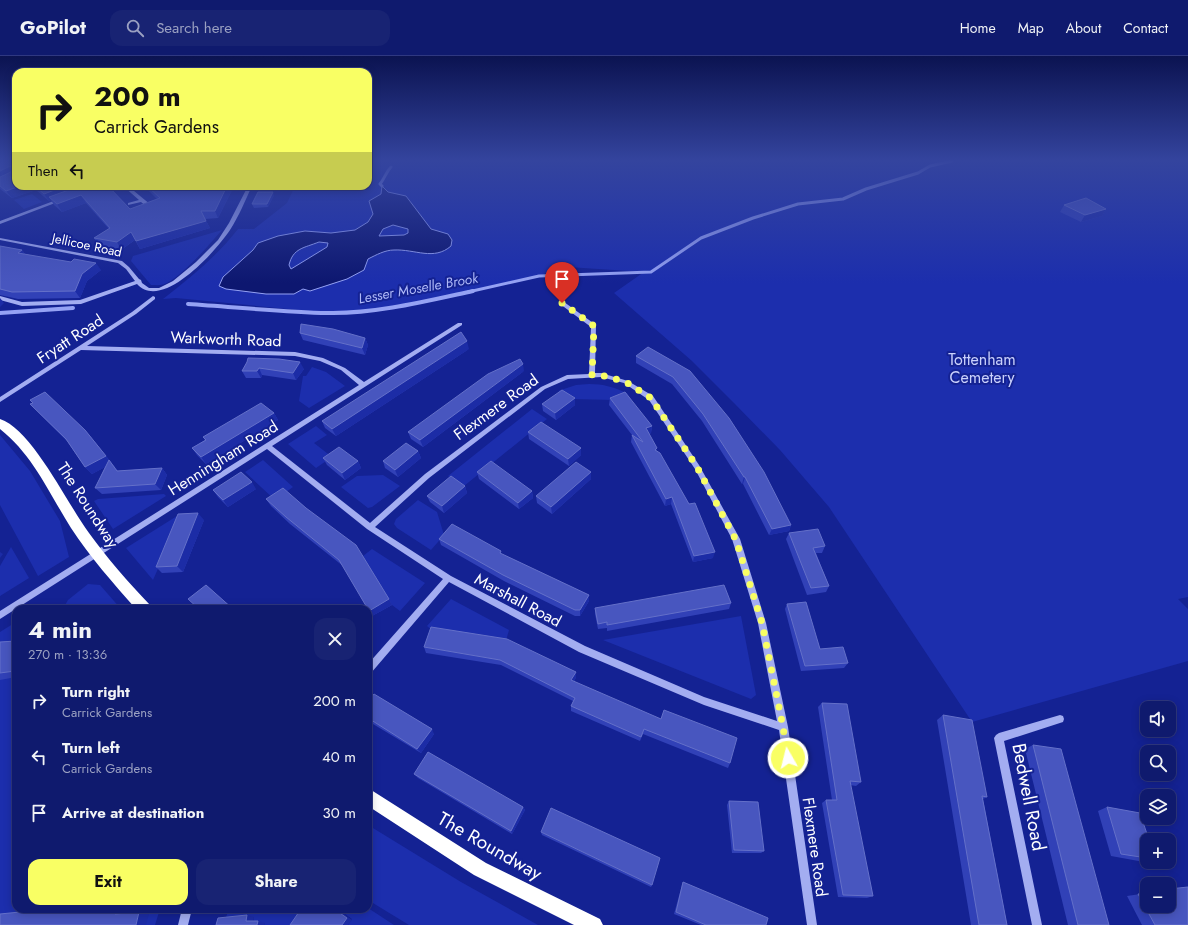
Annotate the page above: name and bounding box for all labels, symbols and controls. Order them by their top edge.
search box [110,10,390,46]
text: GoPilot [20,14,86,41]
icon: search [124,17,146,39]
text: Search here [156,17,232,39]
text: Home [960,18,996,38]
text: Map [1018,18,1044,38]
text: About [1066,18,1101,38]
text: Contact [1123,18,1168,38]
text: 200 m [94,76,181,117]
icon: right [28,84,80,136]
text: Carrick Gardens [94,114,219,140]
text: Then [28,160,58,182]
icon: left [66,160,88,182]
street label: Jellicoe Road [48,228,124,262]
pin [545,262,579,303]
water label: Lesser Moselle Brook [357,267,480,308]
icon: arrive [551,268,573,290]
street label: Fryatt Road [32,309,108,369]
street label: Warkworth Road [170,326,282,352]
park label: Tottenham Cemetery [948,348,1016,389]
street label: Flexmere Road [449,368,543,446]
street label: Henningham Road [163,415,283,501]
street label: The Roundway [52,458,125,553]
street label: Marshall Road [470,567,566,633]
text: 4 min [28,612,92,647]
button: close [314,618,356,660]
text: 270 m · 13:36 [28,645,107,664]
text: Turn right [62,681,130,703]
icon: right [28,690,50,712]
text: 200 m [313,690,356,712]
map controls [1140,701,1176,913]
button: sound [1140,701,1176,737]
text: Carrick Gardens [62,703,152,722]
text: Turn left [62,737,120,759]
position arrow [767,737,809,779]
street label: Bedwell Road [1005,741,1053,853]
button: search [1140,745,1176,781]
icon: left [28,746,50,768]
text: 40 m [322,746,356,768]
text: Carrick Gardens [62,759,152,778]
button: layers [1140,789,1176,825]
street label: Flexmere Road [797,796,833,898]
icon: arrive [28,802,50,824]
text: Arrive at destination [62,802,204,824]
text: 30 m [323,802,356,824]
street label: The Roundway [433,805,548,887]
button: + [1140,833,1176,869]
button: Exit [28,859,188,905]
button: Share [196,859,356,905]
button: − [1140,877,1176,913]

